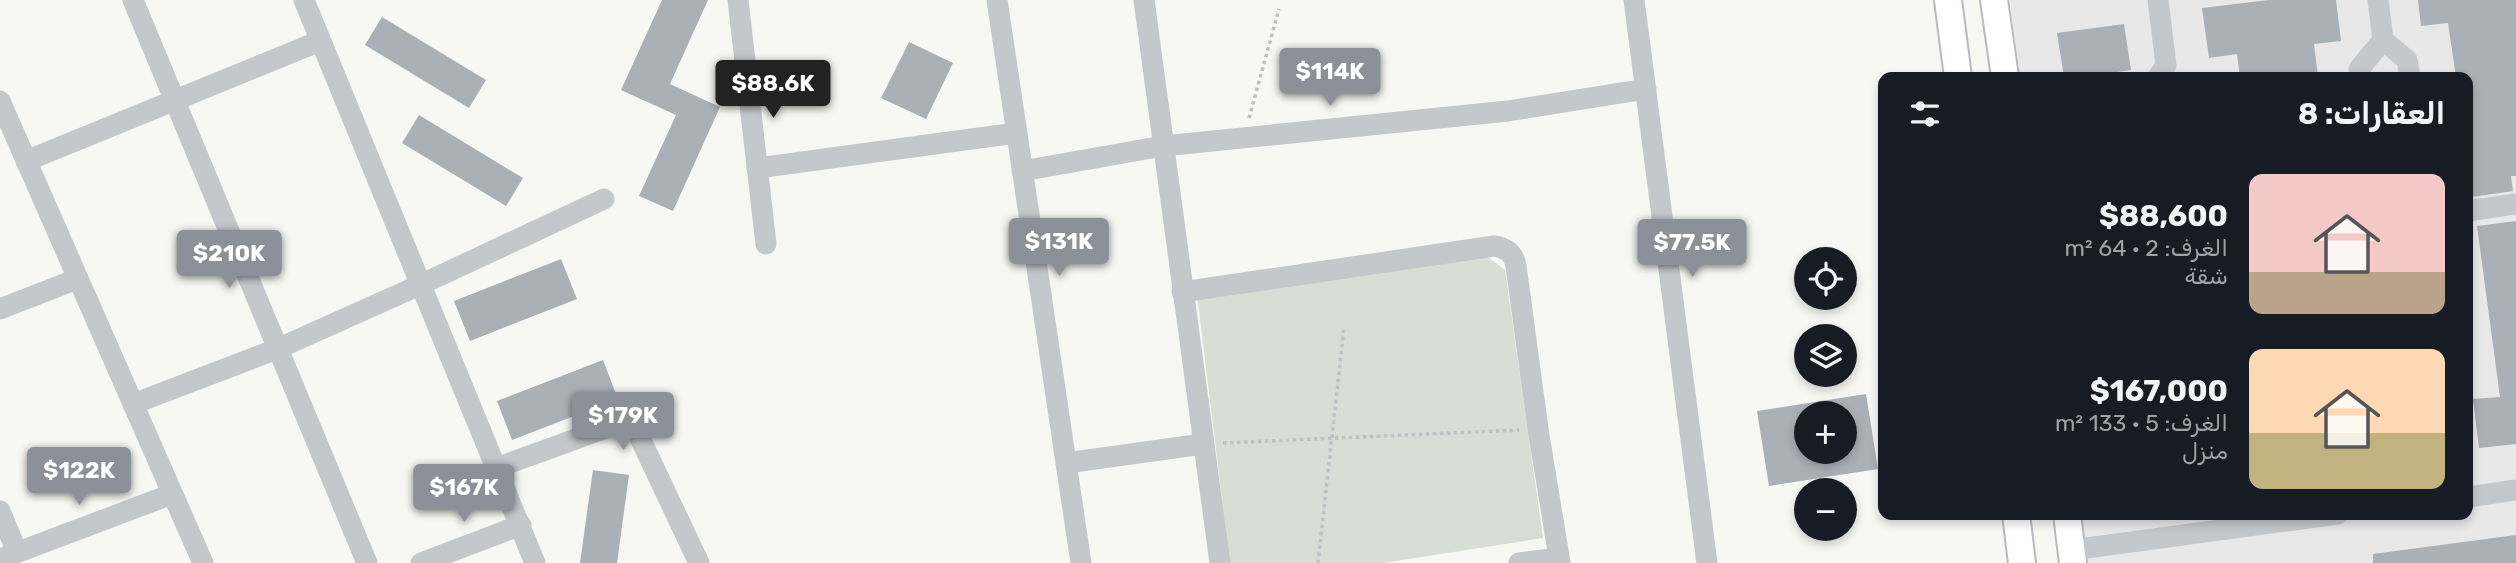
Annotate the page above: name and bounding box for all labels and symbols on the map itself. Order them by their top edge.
pin: $114K [1281,48,1379,108]
pin: $88.6K [716,60,830,120]
pin: $131K [1010,218,1108,278]
pin: $77.5K [1635,219,1749,279]
pin: $210K [180,230,278,290]
pin: $179K [574,392,672,452]
pin: $122K [30,448,128,507]
pin: $167K [415,464,513,524]

